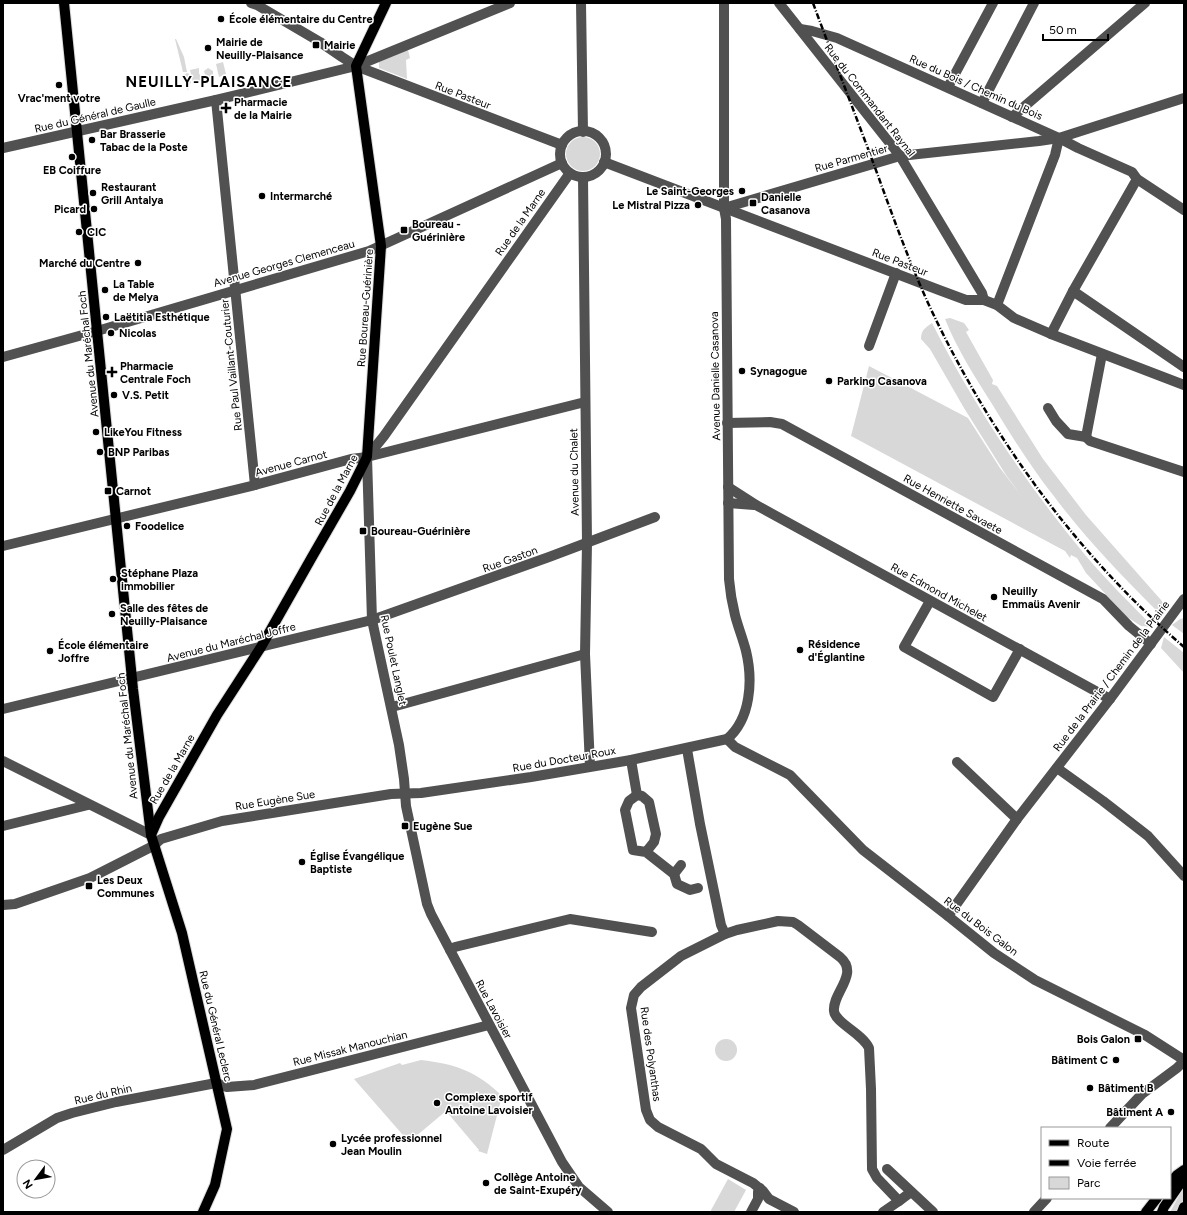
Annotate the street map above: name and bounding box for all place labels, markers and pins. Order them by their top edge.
place label: École élémentaire du Centre [229,12,373,26]
marker: École élémentaire du Centre [216,14,226,24]
place label: Mairie de Neuilly-Plaisance [216,36,303,62]
place label: Mairie [324,39,355,52]
marker: Mairie [311,40,321,50]
marker: Mairie de Neuilly-Plaisance [203,43,213,53]
marker: Vrac'ment votre [54,80,64,90]
place label: Vrac'ment votre [18,92,100,105]
place label: Pharmacie de la Mairie [234,96,292,122]
marker: Pharmacie de la Mairie [221,103,231,113]
place label: Bar Brasserie Tabac de la Poste [100,128,188,154]
marker: Bar Brasserie Tabac de la Poste [87,135,97,145]
marker: EB Coiffure [67,152,77,162]
place label: EB Coiffure [43,164,101,177]
place label: Restaurant Grill Antalya [101,181,163,207]
place label: Le Saint-Georges [646,185,734,198]
marker: Le Saint-Georges [737,186,747,196]
marker: Restaurant Grill Antalya [88,188,98,198]
place label: Intermarché [270,190,332,203]
marker: Intermarché [257,191,267,201]
place label: Danielle Casanova [761,191,810,217]
marker: Danielle Casanova [748,198,758,208]
place label: Le Mistral Pizza [612,199,690,212]
marker: Le Mistral Pizza [693,200,703,210]
place label: Picard [54,203,86,216]
marker: Picard [89,204,99,214]
place label: Boureau - Guérinière [412,218,465,244]
marker: Boureau - Guérinière [399,225,409,235]
place label: CIC [87,226,106,239]
marker: CIC [74,227,84,237]
place label: Marché du Centre [39,257,130,270]
marker: Marché du Centre [133,258,143,268]
place label: La Table de Melya [113,278,159,304]
marker: La Table de Melya [100,285,110,295]
place label: Laëtitia Esthétique [114,311,210,324]
marker: Laëtitia Esthétique [101,312,111,322]
place label: Nicolas [119,327,156,340]
marker: Nicolas [106,328,116,338]
place label: Pharmacie Centrale Foch [120,360,191,386]
place label: Synagogue [750,365,807,378]
marker: Synagogue [737,366,747,376]
marker: Pharmacie Centrale Foch [107,367,117,377]
place label: Parking Casanova [837,375,927,388]
marker: Parking Casanova [824,376,834,386]
place label: V.S. Petit [122,389,170,402]
marker: V.S. Petit [109,390,119,400]
place label: LikeYou Fitness [104,426,182,439]
marker: LikeYou Fitness [91,427,101,437]
place label: BNP Paribas [108,446,169,459]
marker: BNP Paribas [95,447,105,457]
place label: Carnot [116,485,152,498]
marker: Carnot [103,486,113,496]
place label: Foodelice [135,520,184,533]
marker: Foodelice [122,521,132,531]
place label: Boureau-Guérinière [371,525,470,538]
marker: Boureau-Guérinière [358,526,368,536]
place label: Stéphane Plaza immobilier [121,567,198,593]
marker: Stéphane Plaza immobilier [108,574,118,584]
place label: Neuilly Emmaüs Avenir [1002,585,1081,611]
marker: Neuilly Emmaüs Avenir [989,592,999,602]
place label: Salle des fêtes de Neuilly-Plaisance [120,602,208,628]
marker: Salle des fêtes de Neuilly-Plaisance [107,609,117,619]
place label: École élémentaire Joffre [58,638,149,665]
place label: Résidence d'Églantine [808,638,865,664]
marker: Résidence d'Églantine [795,645,805,655]
marker: École élémentaire Joffre [45,646,55,656]
place label: Eugène Sue [413,820,472,833]
marker: Eugène Sue [400,821,410,831]
place label: Église Évangélique Baptiste [310,849,404,876]
marker: Église Évangélique Baptiste [297,857,307,867]
place label: Les Deux Communes [97,874,154,900]
marker: Les Deux Communes [84,881,94,891]
place label: Bois Galon [1077,1033,1130,1046]
marker: Bois Galon [1133,1034,1143,1044]
place label: Bâtiment C [1051,1054,1108,1067]
marker: Bâtiment C [1111,1055,1121,1065]
place label: Bâtiment B [1098,1082,1154,1095]
marker: Bâtiment B [1085,1083,1095,1093]
place label: Complexe sportif Antoine Lavoisier [445,1091,534,1117]
marker: Complexe sportif Antoine Lavoisier [432,1098,442,1108]
place label: Bâtiment A [1106,1106,1163,1119]
marker: Bâtiment A [1166,1107,1176,1117]
place label: Lycée professionnel Jean Moulin [341,1132,442,1158]
marker: Lycée professionnel Jean Moulin [328,1139,338,1149]
place label: Collège Antoine de Saint-Exupéry [494,1171,582,1197]
marker: Collège Antoine de Saint-Exupéry [481,1178,491,1188]

